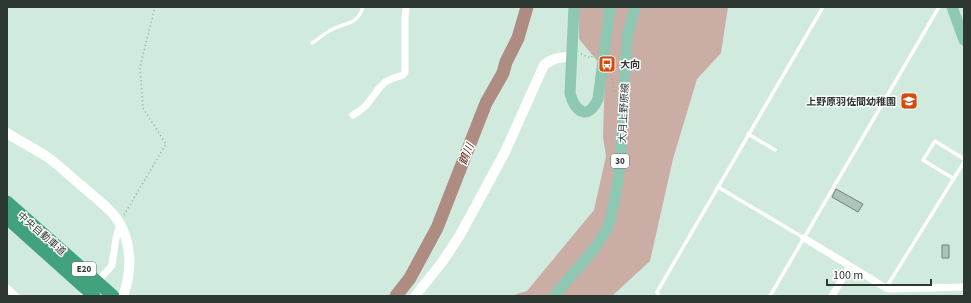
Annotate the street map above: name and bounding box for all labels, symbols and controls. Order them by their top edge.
bus stop icon: 大向 [597,54,617,74]
place label: 大向 [620,58,640,72]
street label: 大月上野原線 [615,83,633,143]
school or university icon: 上野原羽佐間幼稚園 [899,91,919,111]
place label: 上野原羽佐間幼稚園 [806,95,896,109]
water label: 鶴川 [455,140,478,167]
road number: 30 [611,154,629,168]
street label: 中央自動車道 [14,209,69,259]
scale bar [827,261,931,287]
road number: E20 [72,262,96,276]
text: 100 m [833,267,863,284]

